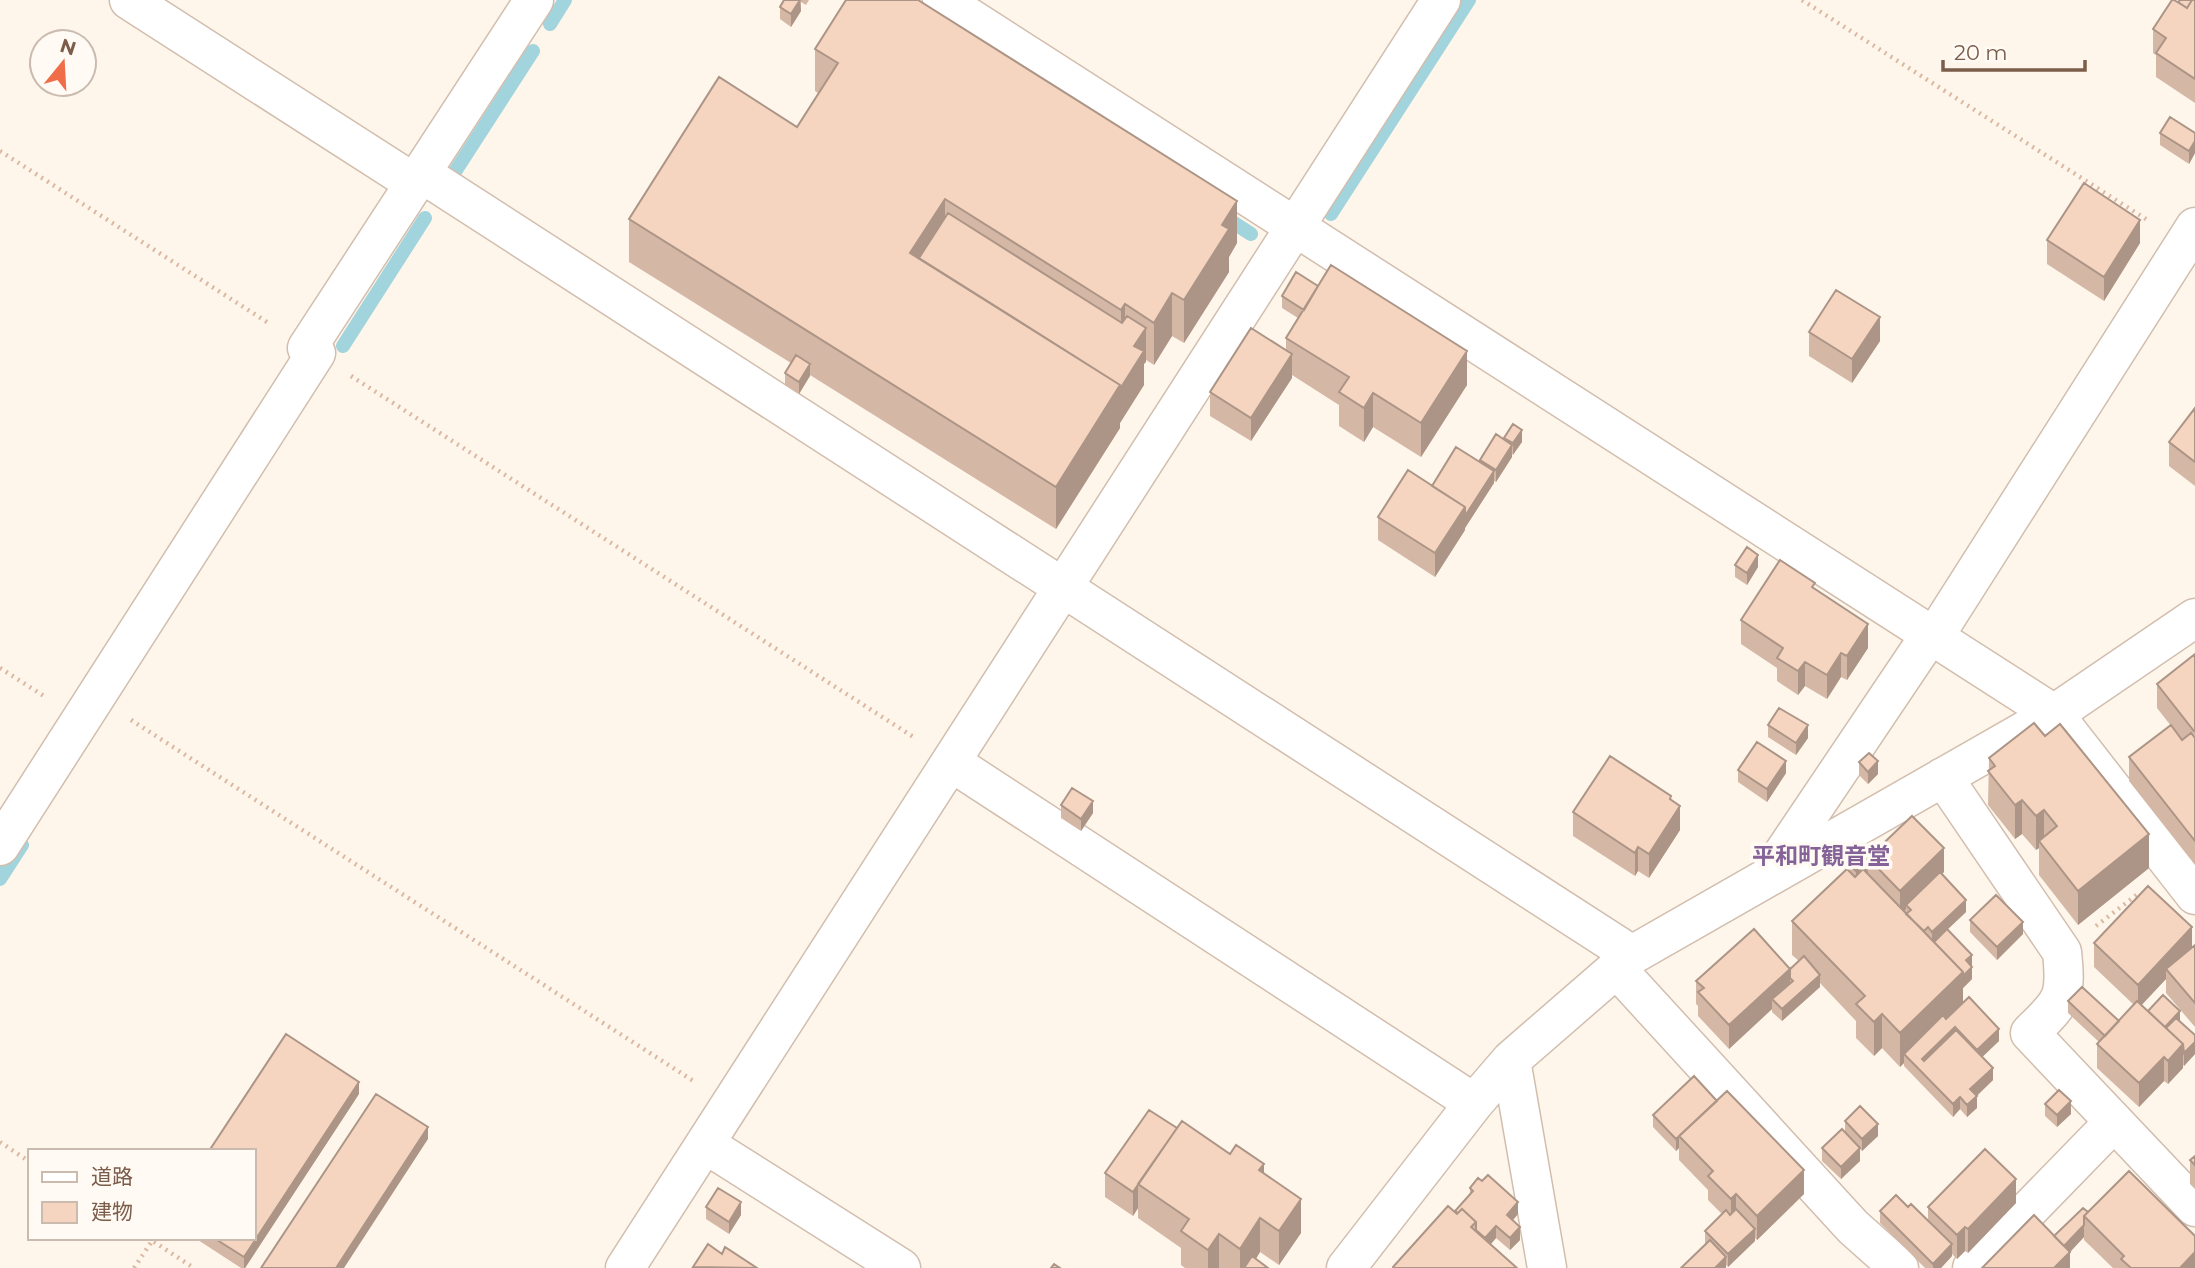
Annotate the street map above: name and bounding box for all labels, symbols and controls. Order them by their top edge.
north arrow [28,28,98,98]
scale bar [1943,28,2085,72]
text: N [57,34,79,61]
text: 20 m [1954,40,2008,65]
district label: 平和町観音堂 [1752,842,1890,870]
legend [28,1149,256,1240]
text: 道路 [91,1164,133,1189]
text: 建物 [91,1199,133,1224]

